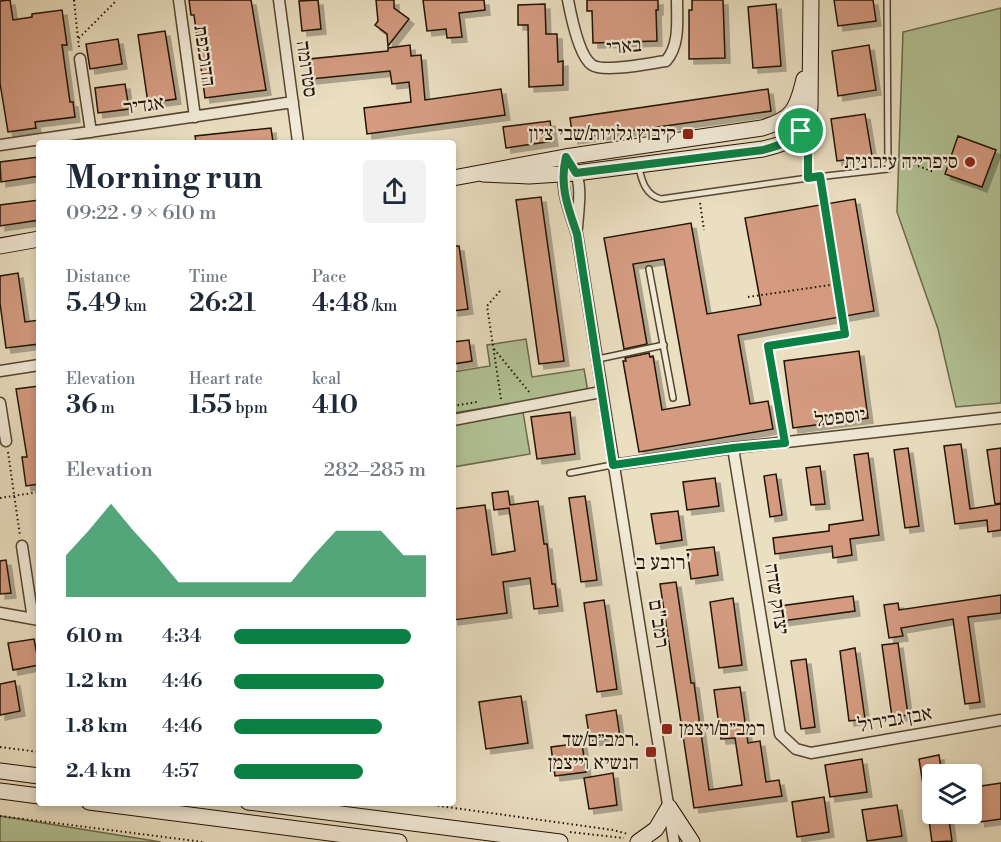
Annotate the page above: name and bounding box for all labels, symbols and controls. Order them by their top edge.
street label: הדוכיפת [187,24,221,88]
street label: בארי [605,33,643,61]
street label: סטרומה [290,39,322,99]
street label: אגדיר [122,91,166,121]
pin [775,105,826,156]
icon: arrive [784,114,817,147]
place label: קיבוץ גלויות/שבי ציון [529,122,676,147]
marker: קיבוץ גלויות/שבי ציון [681,127,695,141]
place label: סיפרייה עירונית [844,150,958,175]
marker: סיפרייה עירונית [963,155,977,169]
text: Morning run [66,158,263,199]
button: share [363,160,426,223]
text: 09:22 · 9 × 610 m [66,201,217,226]
text: Distance [66,267,131,287]
text: Time [189,267,228,287]
text: Pace [312,267,346,287]
text: 5.49 [66,287,121,319]
text: 26:21 [189,287,256,319]
text: 4:48 [312,287,369,319]
text: km [121,296,147,316]
text: /km [369,296,397,316]
text: Elevation [66,369,135,389]
text: Heart rate [189,369,263,389]
text: kcal [312,369,341,389]
text: 36 [66,389,97,421]
text: 155 [189,389,232,421]
text: 410 [312,389,358,421]
text: m [97,398,115,418]
text: bpm [232,398,268,418]
street label: יוספטל [813,402,867,434]
text: Elevation [66,458,153,483]
text: 282–285 m [324,458,426,483]
district label: רובע ב' [635,550,691,576]
street label: יצחק שדה [758,562,794,636]
street label: רמב"ם [642,598,674,650]
text: 610 m [66,624,123,649]
text: 4:34 [162,624,202,649]
text: 1.2 km [66,669,128,694]
text: 4:46 [162,669,202,694]
street label: אבן גבירול [856,701,934,739]
text: 1.8 km [66,714,128,739]
text: 4:46 [162,714,202,739]
place label: רמב״ם/ויצמן [679,717,766,742]
marker: רמב״ם/ויצמן [660,722,674,736]
place label: רמב״ם/שד. הנשיא וייצמן [548,728,639,776]
marker: רמב״ם/שד. הנשיא וייצמן [644,745,658,759]
text: 2.4 km [66,759,131,784]
text: 4:57 [162,759,199,784]
map controls [922,764,982,824]
button: layers [922,764,982,824]

